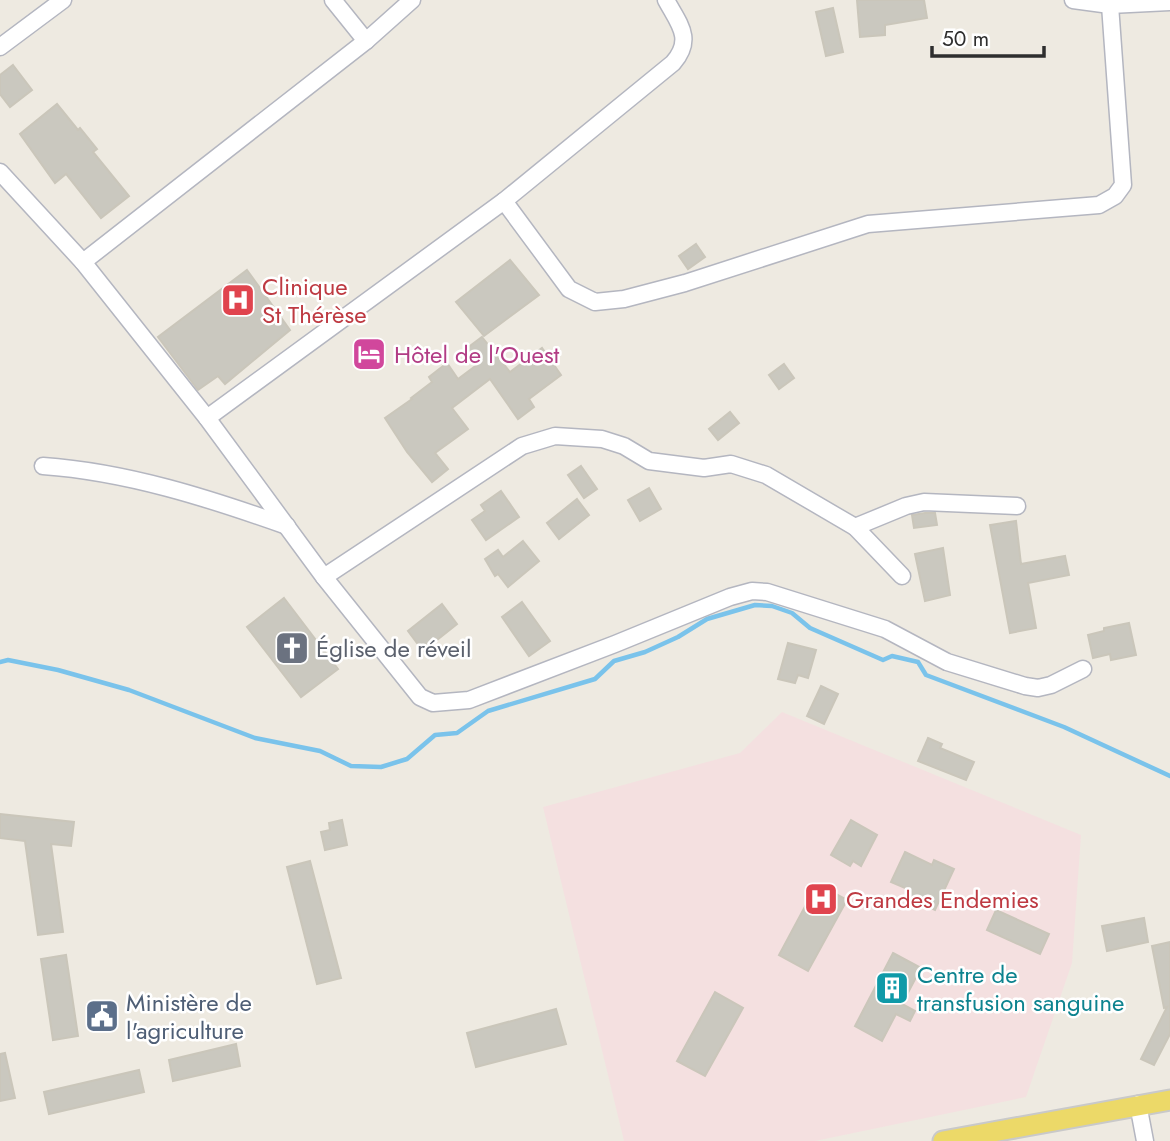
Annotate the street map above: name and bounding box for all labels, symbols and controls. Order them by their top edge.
scale bar [932,14,1044,58]
text: 50 m [942,24,989,54]
place label: Clinique St Thérèse [262,269,367,332]
hospital icon: Clinique St Thérèse [219,281,257,319]
hotel icon: Hôtel de l'Ouest [350,335,388,373]
place label: Hôtel de l'Ouest [394,337,560,372]
church icon: Église de réveil [273,629,311,667]
place label: Église de réveil [316,631,472,666]
hospital icon: Grandes Endemies [802,880,840,918]
place label: Grandes Endemies [846,882,1039,917]
place label: Centre de transfusion sanguine [917,957,1124,1020]
building icon: Centre de transfusion sanguine [873,969,911,1007]
place label: Ministère de l'agriculture [126,985,252,1048]
public building icon: Ministère de l'agriculture [83,997,121,1035]

